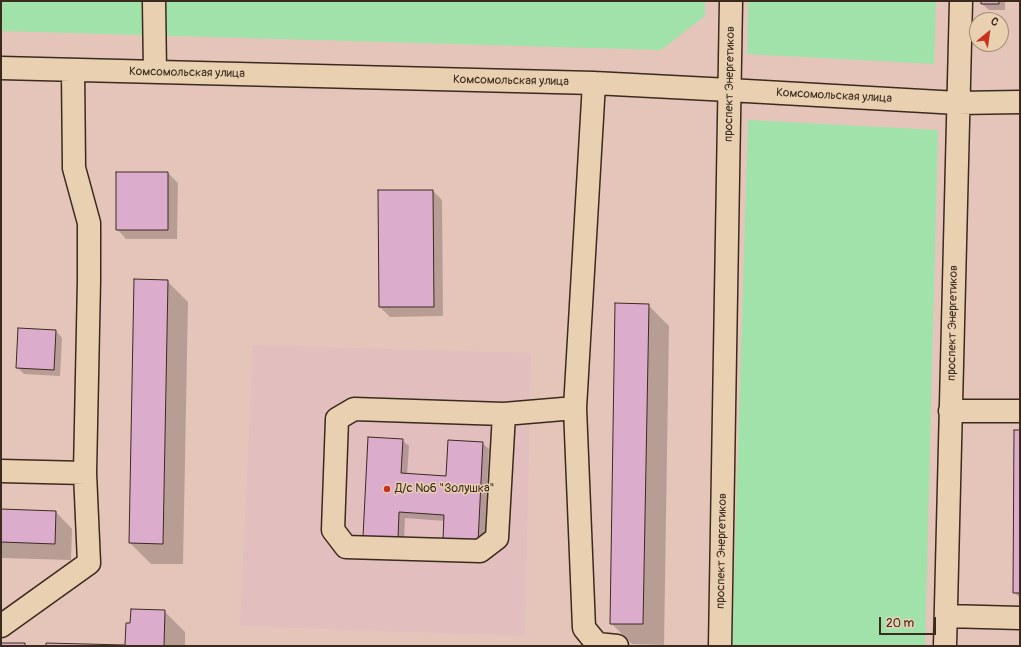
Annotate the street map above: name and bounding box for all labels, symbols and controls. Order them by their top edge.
north arrow [969,12,1009,52]
text: С [988,15,1001,29]
street label: проспект Энергетиков [722,26,738,142]
street label: Комсомольская улица [129,65,245,81]
street label: Комсомольская улица [453,73,569,89]
street label: Комсомольская улица [776,86,892,106]
street label: проспект Энергетиков [945,265,961,381]
place label: Д/с №6 "Золушка" [395,482,494,496]
marker: Д/с №6 "Золушка" [382,484,392,494]
street label: проспект Энергетиков [714,493,730,609]
scale bar [881,609,938,635]
text: 20 m [886,616,914,631]

